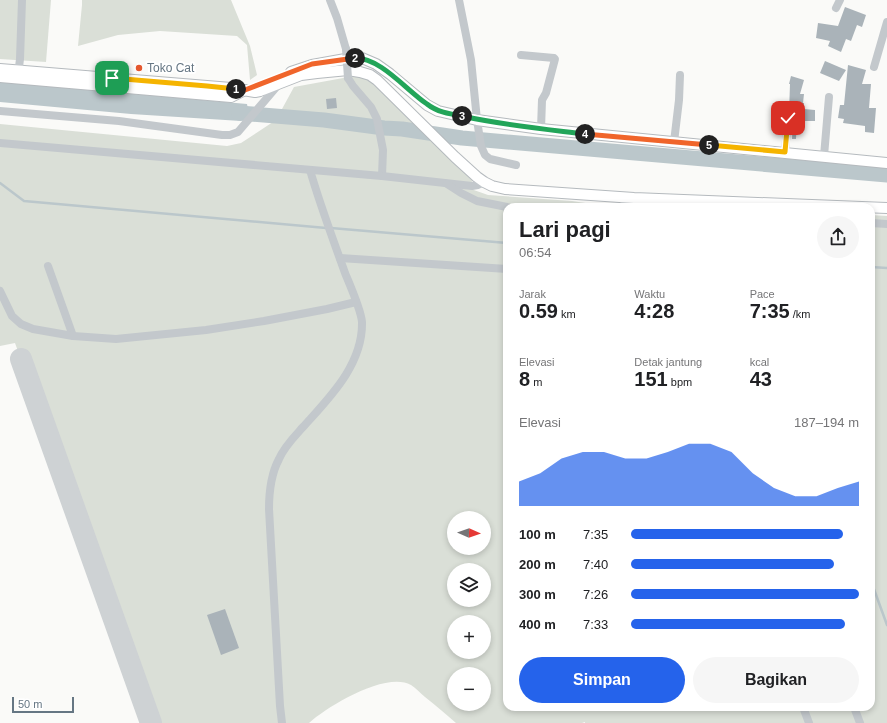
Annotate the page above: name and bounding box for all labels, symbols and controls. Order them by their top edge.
pin: 2 [345,48,365,68]
text: 2 [352,52,358,64]
pin [95,61,129,95]
place label: Toko Cat [147,61,195,75]
marker: Toko Cat [134,63,144,73]
icon: arrive [101,67,123,89]
pin: 1 [226,79,246,99]
text: 1 [233,83,239,95]
pin [771,101,805,135]
pin: 3 [452,106,472,126]
icon: check [777,107,799,129]
text: 3 [459,110,465,122]
pin: 4 [575,124,595,144]
text: 4 [582,128,588,140]
pin: 5 [699,135,719,155]
text: 5 [706,139,712,151]
button: share [817,216,859,258]
text: Lari pagi [519,217,611,242]
text: 06:54 [519,245,552,260]
text: Jarak [519,288,546,300]
text: Waktu [634,288,665,300]
text: Pace [750,288,775,300]
text: 0.59 [519,300,558,322]
text: 4:28 [634,300,674,322]
text: 7:35 [750,300,790,322]
text: km [558,308,576,320]
text: /km [790,308,810,320]
text: Elevasi [519,356,554,368]
text: Detak jantung [634,356,702,368]
text: kcal [750,356,769,368]
text: 8 [519,368,530,390]
text: 151 [634,368,668,390]
text: 43 [750,368,772,390]
text: m [530,376,542,388]
text: bpm [668,376,692,388]
text: Elevasi [519,415,561,430]
text: 187–194 m [794,415,859,430]
north arrow [447,511,491,555]
map controls [447,511,491,711]
text: 100 m [519,527,556,542]
text: 7:35 [583,527,608,542]
text: 200 m [519,557,556,572]
text: 7:40 [583,557,608,572]
button: layers [447,563,491,607]
text: 300 m [519,587,556,602]
text: 7:26 [583,587,608,602]
button: + [447,615,491,659]
text: 400 m [519,617,556,632]
text: 7:33 [583,617,608,632]
button: Simpan [519,657,685,703]
button: Bagikan [693,657,859,703]
button: − [447,667,491,711]
scale bar [12,695,74,714]
text: 50 m [18,698,42,710]

